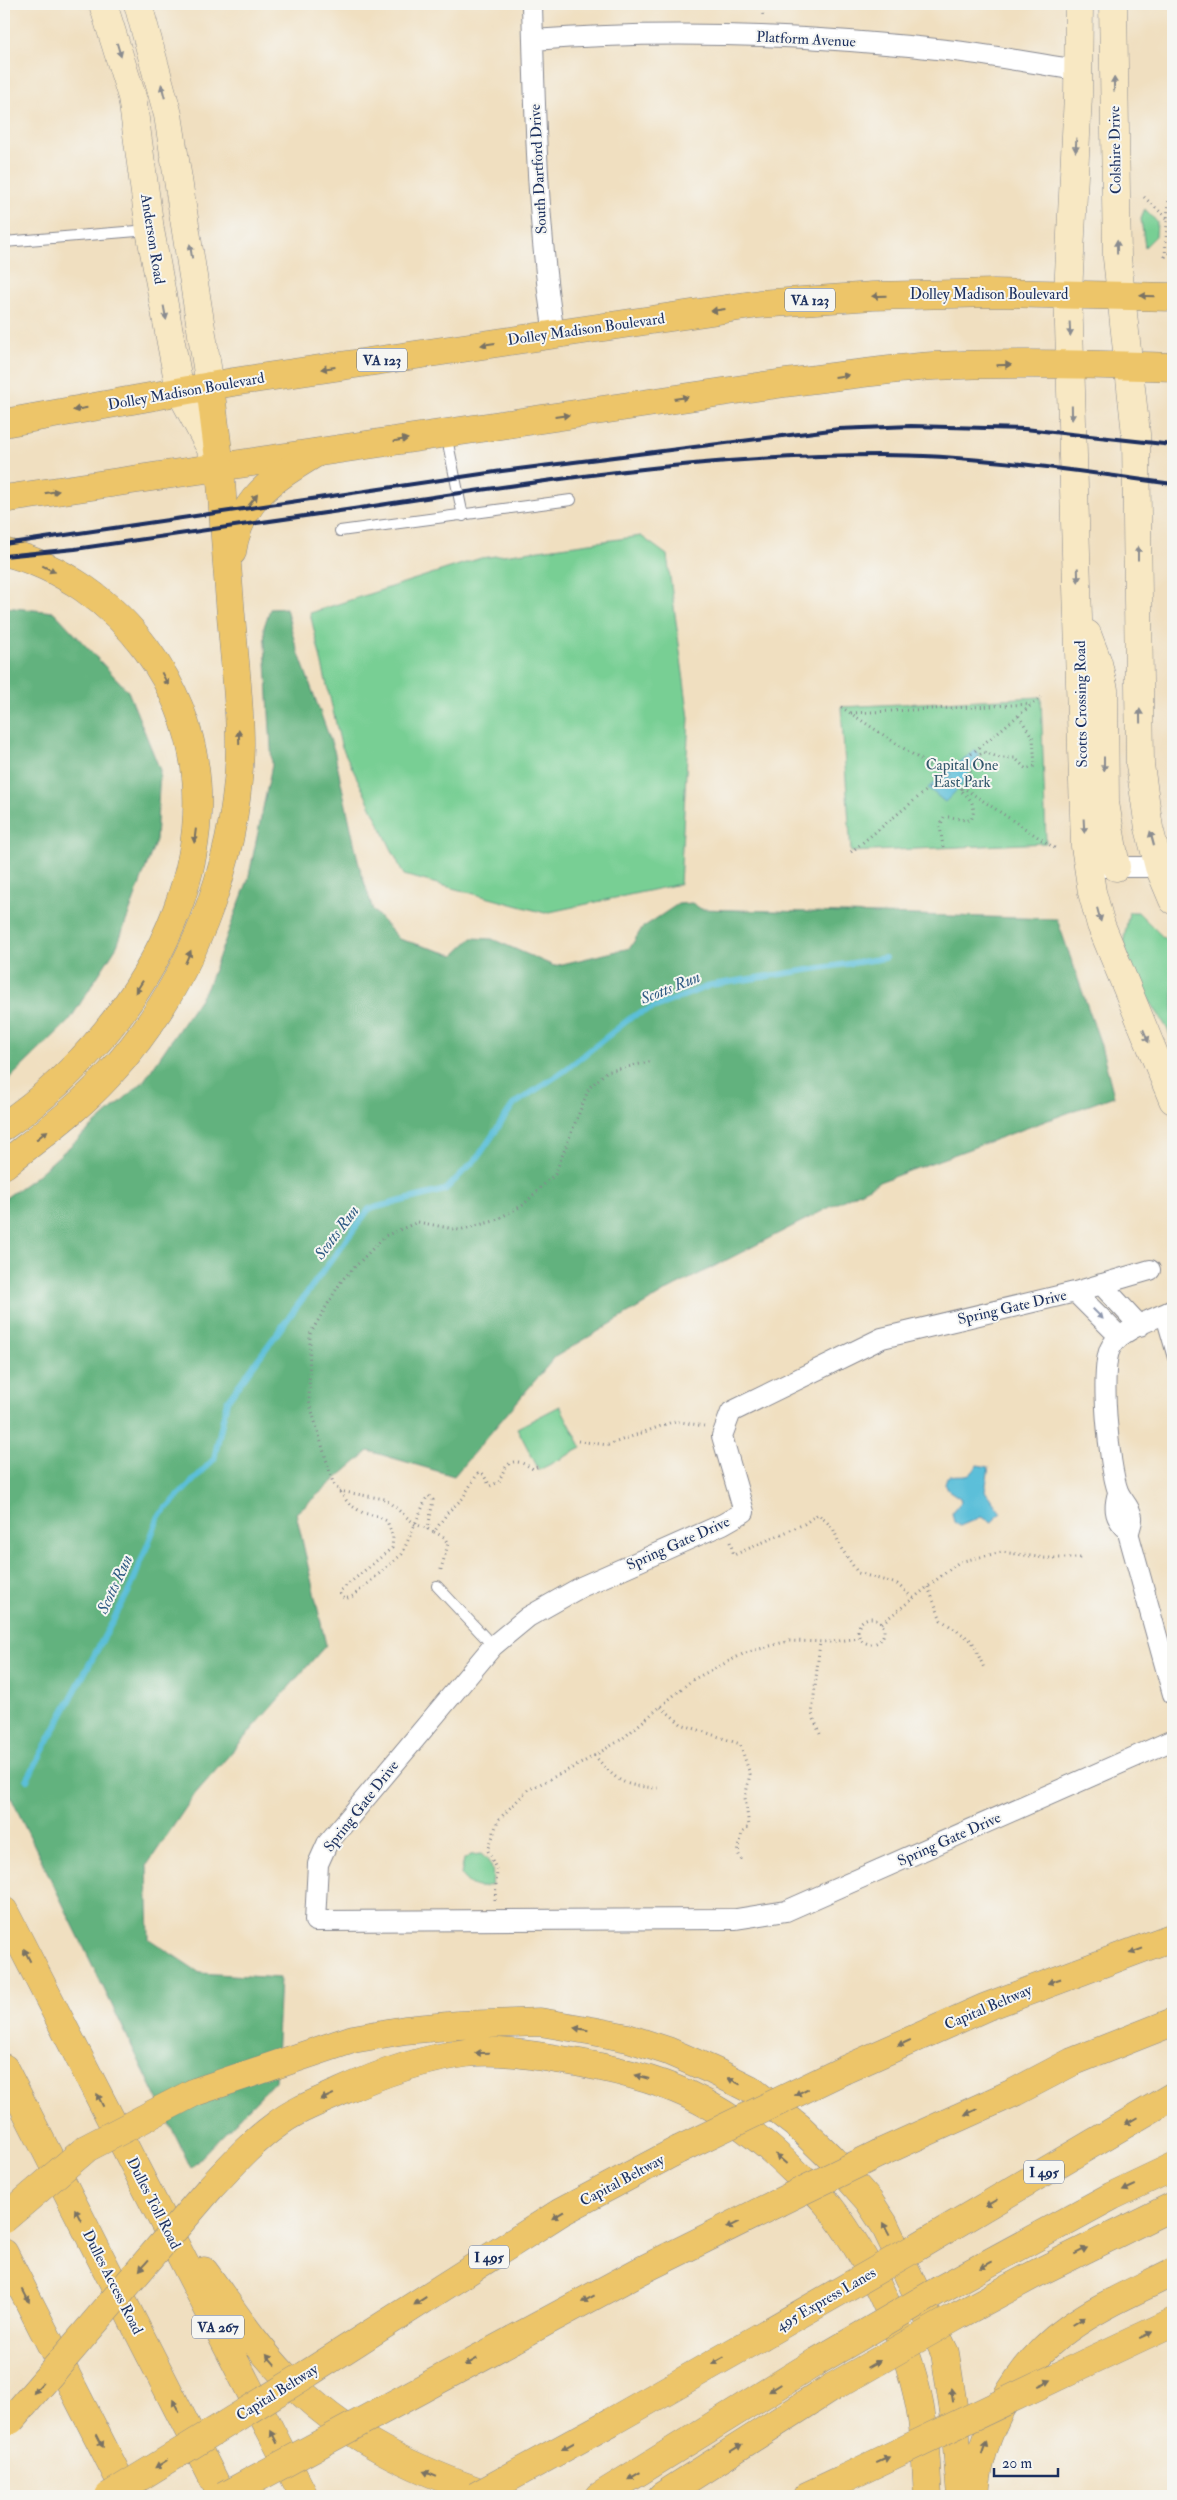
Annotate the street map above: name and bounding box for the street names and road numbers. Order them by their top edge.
street label: Platform Avenue [756,27,856,52]
street label: South Dartford Drive [526,103,551,235]
street label: Colshire Drive [1105,106,1126,194]
street label: Anderson Road [136,192,169,286]
street label: Dolley Madison Boulevard [910,285,1069,304]
road number: VA 123 [785,288,835,312]
street label: Dolley Madison Boulevard [506,309,667,350]
road number: VA 123 [357,348,407,372]
street label: Dolley Madison Boulevard [106,368,266,415]
street label: Scotts Crossing Road [1071,640,1092,768]
street label: Spring Gate Drive [956,1286,1069,1330]
street label: Spring Gate Drive [624,1512,733,1576]
street label: Spring Gate Drive [320,1757,404,1857]
street label: Spring Gate Drive [895,1808,1004,1872]
street label: Capital Beltway [942,1980,1035,2035]
street label: Capital Beltway [577,2150,669,2212]
street label: Dulles Toll Road [122,2154,185,2253]
road number: I 495 [1024,2160,1064,2184]
street label: Dulles Access Road [78,2227,147,2338]
road number: I 495 [469,2246,509,2268]
street label: 495 Express Lanes [773,2263,880,2337]
road number: VA 267 [192,2316,244,2338]
street label: Capital Beltway [233,2360,323,2426]

